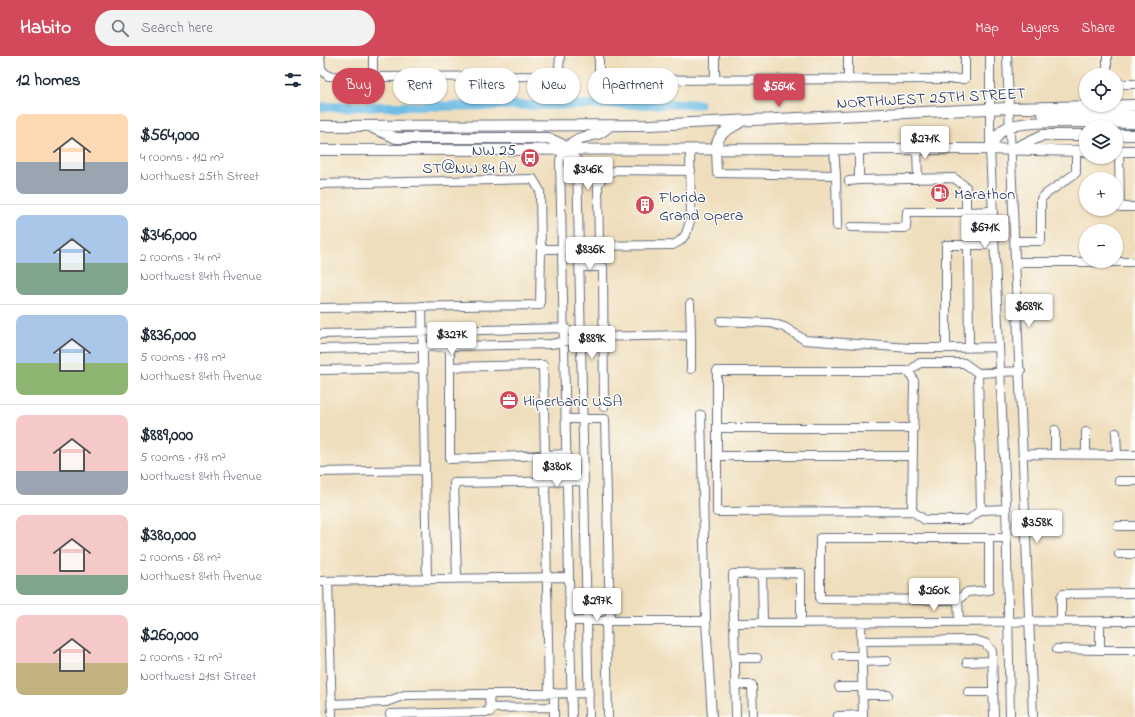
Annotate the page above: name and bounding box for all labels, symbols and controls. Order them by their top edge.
search box [95,10,375,46]
text: Habito [20,15,71,42]
icon: search [109,17,131,39]
text: Search here [141,17,213,39]
text: Map [975,18,999,39]
text: Layers [1021,18,1059,39]
text: Share [1081,18,1115,39]
text: 12 homes [16,68,80,93]
chip: Buy [332,68,385,104]
chip: Rent [393,68,447,104]
chip: Filters [455,68,519,104]
chip: New [527,68,580,104]
chip: Apartment [588,68,678,104]
map controls [1079,68,1123,268]
button: locate [1079,68,1123,112]
icon: filters [282,69,304,91]
pin: $564K [751,74,807,108]
text: $564K [763,77,795,96]
street label: NORTHWEST 25TH STREET [836,82,1026,116]
button: layers [1079,120,1123,164]
text: $564,000 [140,123,199,148]
pin: $271K [897,126,953,160]
text: $271K [910,129,940,148]
icon: home [48,130,96,178]
place label: NW 25 ST@NW 84 AV [422,139,516,181]
bus stop icon: NW 25 ST@NW 84 AV [519,147,541,169]
text: 4 rooms · 112 m² [140,148,224,167]
pin: $346K [560,157,616,191]
text: $346K [573,160,603,179]
text: Northwest 25th Street [140,167,259,186]
button: + [1079,172,1123,216]
fuel station icon: Marathon [929,182,951,204]
place label: Marathon [954,183,1015,207]
place label: Florida Grand Opera [658,186,744,228]
building icon: Florida Grand Opera [634,194,656,216]
pin: $671K [957,215,1013,249]
text: $671K [970,218,1000,237]
text: $346,000 [140,223,197,248]
button: − [1079,224,1123,268]
icon: home [48,231,96,279]
pin: $836K [562,237,618,271]
text: $836K [575,240,605,259]
text: 2 rooms · 74 m² [140,248,221,267]
text: Northwest 84th Avenue [140,267,262,286]
pin: $689K [1001,294,1057,328]
text: $689K [1015,297,1043,316]
pin: $327K [424,322,480,356]
text: $836,000 [140,323,196,348]
text: $327K [436,325,468,344]
pin: $889K [564,326,620,360]
text: $889K [578,329,606,348]
icon: home [48,331,96,379]
text: 5 rooms · 178 m² [140,348,226,367]
text: Northwest 84th Avenue [140,367,262,386]
office icon: Hiperbaric USA [498,389,520,411]
place label: Hiperbaric USA [523,390,622,414]
text: $889,000 [140,423,193,448]
icon: home [48,431,96,479]
text: 5 rooms · 178 m² [140,448,226,467]
pin: $380K [529,454,585,488]
text: $380K [542,457,572,476]
text: Northwest 84th Avenue [140,467,262,486]
pin: $358K [1009,510,1065,544]
text: $358K [1021,513,1053,532]
text: $380,000 [140,523,196,548]
icon: home [48,531,96,579]
text: 2 rooms · 68 m² [140,548,221,567]
text: Northwest 84th Avenue [140,567,262,586]
pin: $260K [906,578,962,612]
text: $260K [918,581,950,600]
pin: $297K [569,588,625,622]
text: $297K [582,591,612,610]
text: $260,000 [140,623,199,648]
icon: home [48,631,96,679]
text: 2 rooms · 72 m² [140,648,222,667]
text: Northwest 21st Street [140,667,256,686]

